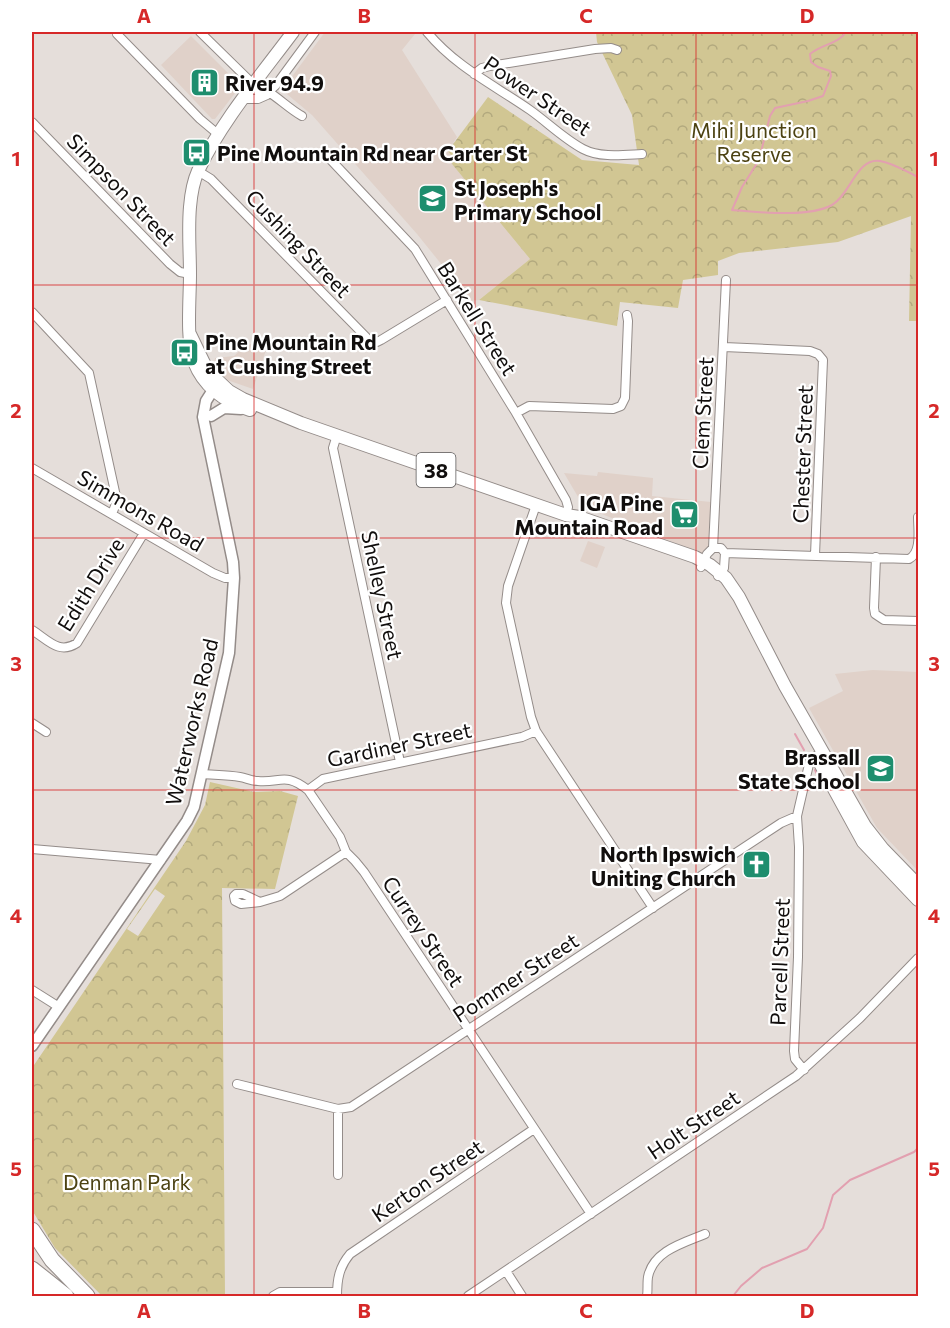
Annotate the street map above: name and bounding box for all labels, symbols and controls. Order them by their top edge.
text: A [137,3,151,27]
text: B [357,3,371,27]
text: C [579,3,593,27]
text: D [800,3,814,27]
street label: Power Street [479,50,597,140]
building icon: River 94.9 [188,66,220,98]
place label: River 94.9 [225,70,324,95]
park label: Mihi Junction Reserve [691,117,817,166]
street label: Simpson Street [62,128,182,250]
bus stop icon: Pine Mountain Rd near Carter St [180,136,212,168]
place label: Pine Mountain Rd near Carter St [217,140,527,165]
text: 1 [11,146,21,170]
text: 1 [929,146,939,170]
place label: St Joseph's Primary School [454,175,601,224]
school or university icon: St Joseph's Primary School [417,183,449,215]
street label: Cushing Street [241,184,357,302]
street label: Barkell Street [433,257,523,379]
place label: Pine Mountain Rd at Cushing Street [205,329,376,378]
bus stop icon: Pine Mountain Rd at Cushing Street [168,337,200,369]
street label: Clem Street [687,356,717,470]
street label: Chester Street [787,384,817,524]
text: 2 [10,398,22,422]
text: 2 [928,398,940,422]
road number: 38 [416,453,456,487]
street label: Simmons Road [73,464,209,556]
place label: IGA Pine Mountain Road [515,490,663,539]
supermarket icon: IGA Pine Mountain Road [668,498,700,530]
street label: Shelley Street [357,528,409,662]
street label: Edith Drive [51,533,129,635]
street label: Waterworks Road [160,636,222,808]
text: 3 [10,651,22,675]
text: 3 [928,651,940,675]
street label: Gardiner Street [325,717,473,771]
place label: Brassall State School [738,744,860,793]
school or university icon: Brassall State School [865,752,897,784]
place label: North Ipswich Uniting Church [591,841,736,890]
church icon: North Ipswich Uniting Church [741,849,773,881]
street label: Currey Street [378,871,470,991]
street label: Parcell Street [764,898,794,1026]
text: 4 [10,903,22,927]
text: 4 [928,903,940,927]
street label: Pommer Street [447,927,583,1027]
street label: Holt Street [642,1084,744,1164]
street label: Kerton Street [366,1134,488,1226]
text: 5 [10,1156,22,1180]
text: 5 [928,1156,940,1180]
park label: Denman Park [63,1169,191,1194]
text: A [137,1298,151,1322]
text: B [357,1298,371,1322]
text: C [579,1298,593,1322]
text: D [800,1298,814,1322]

